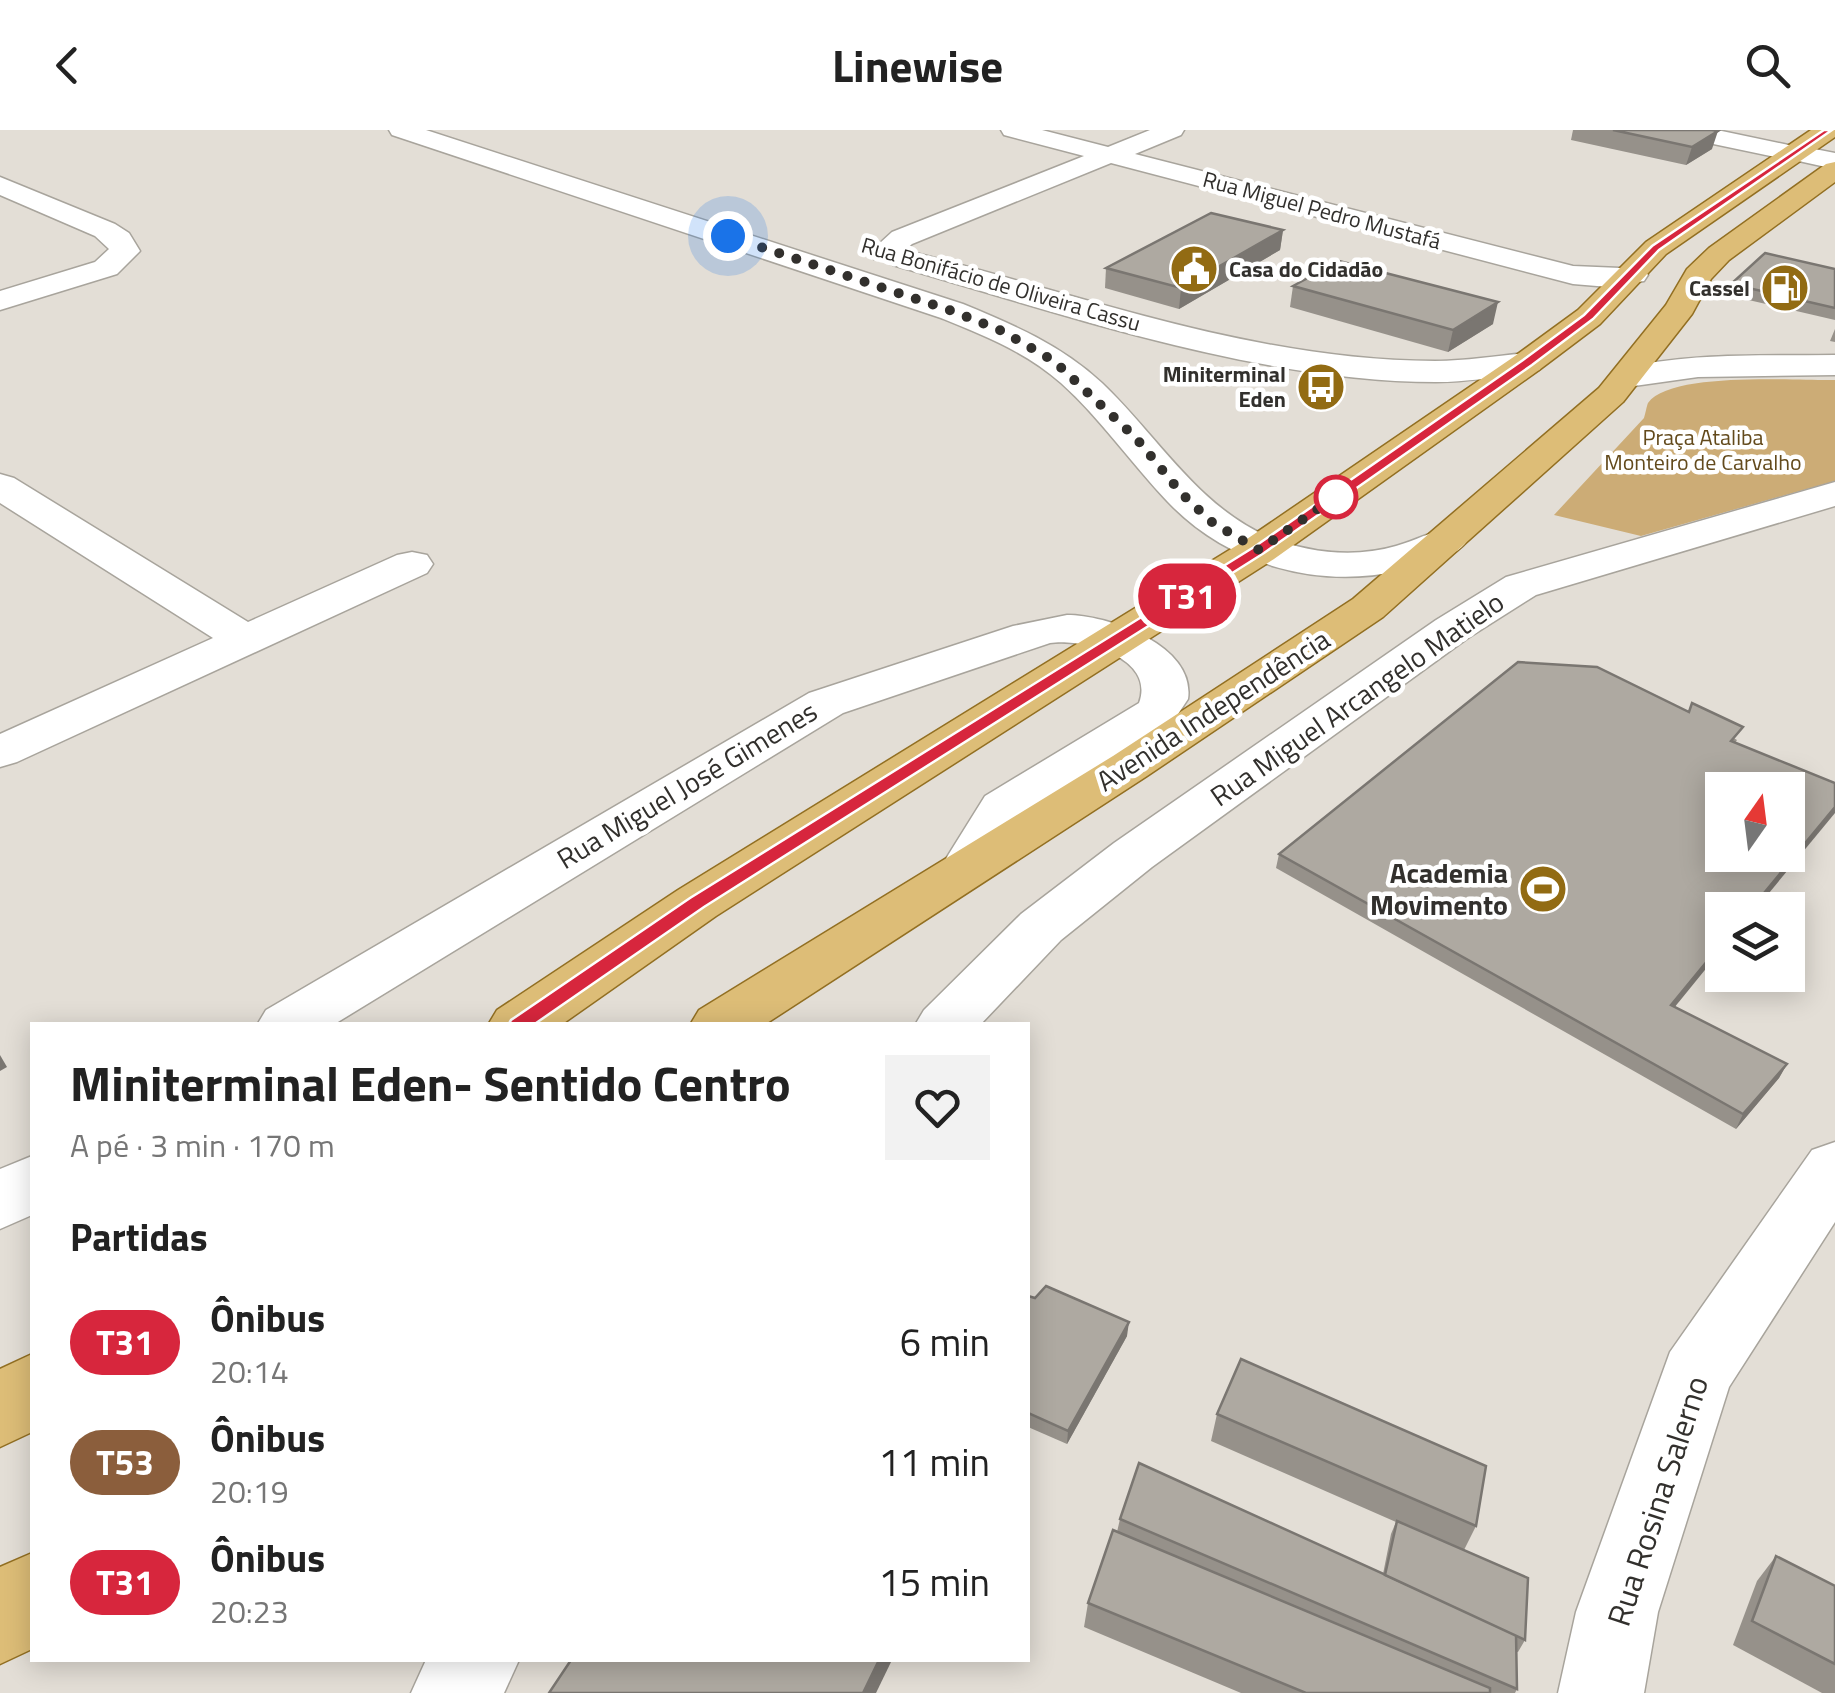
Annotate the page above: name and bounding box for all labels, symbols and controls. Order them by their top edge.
text: Linewise [832,31,1003,99]
icon: back [40,38,95,93]
icon: search [1740,38,1795,93]
street label: Rua Miguel Pedro Mustafá [1199,162,1445,258]
your location [703,211,753,261]
street label: Rua Bonifácio de Oliveira Cassu [857,228,1145,340]
public building icon: Casa do Cidadão [1168,243,1220,295]
place label: Casa do Cidadão [1229,252,1383,286]
fuel station icon: Cassel [1759,262,1811,314]
place label: Cassel [1689,271,1750,305]
place label: Miniterminal Eden [1163,357,1286,416]
bus stop icon: Miniterminal Eden [1295,361,1347,413]
park label: Praça Ataliba Monteiro de Carvalho [1604,420,1802,479]
unlabelled marker [1315,476,1357,518]
line badge: T31 [1130,564,1244,628]
text: T31 [1158,569,1216,623]
street label: Rua Miguel Arcangelo Matielo [1201,581,1512,817]
street label: Avenida Independência [1087,618,1338,801]
street label: Rua Miguel José Gimenes [548,690,825,880]
north arrow [1705,772,1805,872]
map controls [1705,772,1805,992]
place label: Academia Movimento [1370,851,1508,926]
sports icon: Academia Movimento [1517,863,1569,915]
button: layers [1705,892,1805,992]
text: Miniterminal Eden- Sentido Centro [70,1047,790,1120]
button: heart [885,1055,990,1160]
text: A pé · 3 min · 170 m [70,1121,335,1169]
text: Partidas [70,1208,208,1266]
text: Ônibus [210,1289,325,1347]
text: 6 min [900,1313,990,1371]
text: T31 [96,1315,154,1369]
text: 20:14 [210,1347,289,1395]
street label: Rua Rosina Salerno [1594,1370,1720,1632]
text: Ônibus [210,1409,325,1467]
text: 11 min [879,1433,990,1491]
text: T53 [96,1435,154,1489]
text: 20:19 [210,1467,289,1515]
text: Ônibus [210,1529,325,1587]
text: 15 min [879,1553,990,1611]
text: T31 [96,1555,154,1609]
text: 20:23 [210,1587,289,1635]

